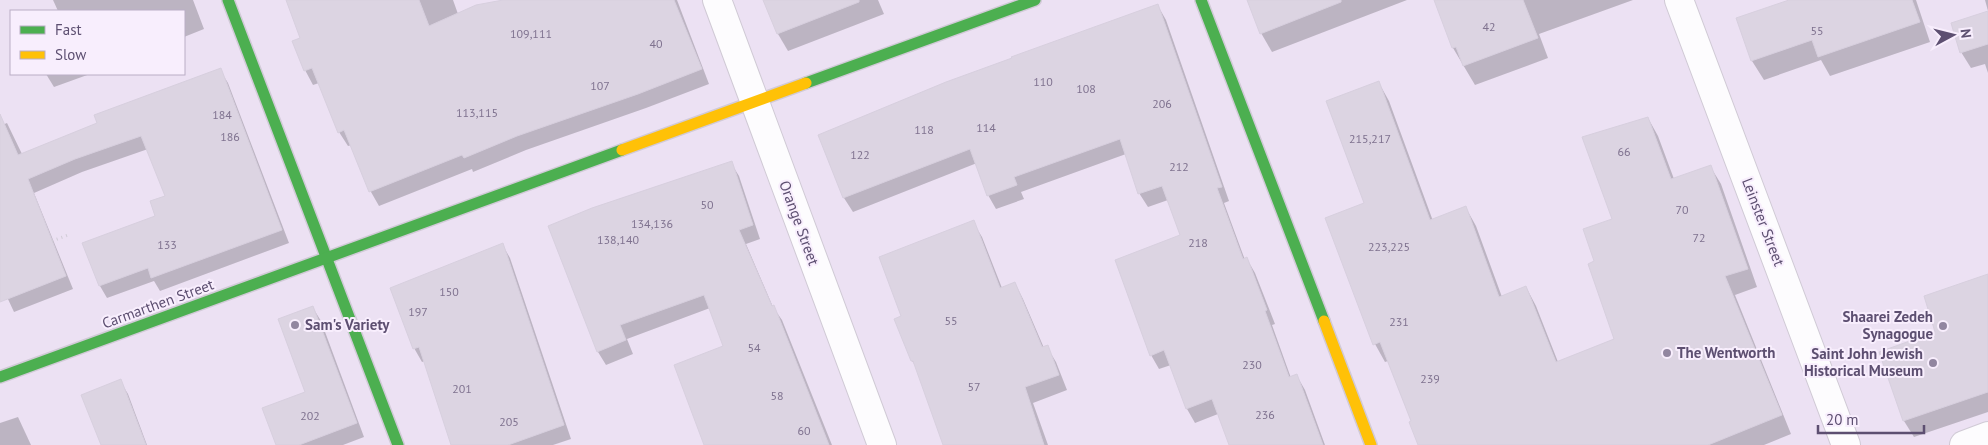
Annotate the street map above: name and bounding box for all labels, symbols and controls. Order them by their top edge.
legend [10,10,185,75]
north arrow [1928,10,1978,60]
house number: 42 [1482,19,1496,34]
text: Fast [55,20,82,39]
house number: 55 [1810,23,1824,38]
house number: 109,111 [510,26,552,41]
text: N [1956,28,1975,39]
house number: 40 [649,36,663,51]
text: Slow [55,45,86,64]
house number: 110 [1033,74,1053,89]
house number: 107 [590,78,610,93]
house number: 108 [1076,81,1096,96]
house number: 206 [1152,96,1172,111]
house number: 113,115 [456,105,498,120]
house number: 184 [212,107,232,122]
house number: 114 [976,120,996,135]
house number: 118 [914,122,934,137]
house number: 186 [220,129,240,144]
house number: 215,217 [1349,131,1391,146]
house number: 66 [1617,144,1631,159]
house number: 122 [850,147,870,162]
house number: 212 [1169,159,1189,174]
street label: Leinster Street [1738,175,1789,269]
street label: Orange Street [775,178,824,268]
house number: 50 [700,197,714,212]
house number: 70 [1675,202,1689,217]
house number: 134,136 [631,216,673,231]
house number: 72 [1692,230,1706,245]
house number: 138,140 [597,232,639,247]
house number: 218 [1188,235,1208,250]
house number: 133 [157,237,177,252]
house number: 223,225 [1368,239,1410,254]
street label: Carmarthen Street [99,275,216,333]
house number: 150 [439,284,459,299]
house number: 197 [408,304,428,319]
place label: Shaarei Zedeh Synagogue [1842,307,1933,343]
house number: 55 [944,313,958,328]
house number: 231 [1389,314,1409,329]
place label: Sam's Variety [305,315,390,334]
marker: Sam's Variety [289,319,301,331]
marker: Shaarei Zedeh Synagogue [1937,320,1949,332]
house number: 54 [747,340,761,355]
place label: The Wentworth [1677,343,1776,362]
place label: Saint John Jewish Historical Museum [1804,344,1923,380]
marker: The Wentworth [1661,347,1673,359]
house number: 230 [1242,357,1262,372]
marker: Saint John Jewish Historical Museum [1927,357,1939,369]
house number: 239 [1420,371,1440,386]
house number: 57 [967,379,981,394]
house number: 201 [452,381,472,396]
house number: 58 [770,388,784,403]
scale bar [1818,402,1924,434]
house number: 236 [1255,407,1275,422]
house number: 202 [300,408,320,423]
text: 20 m [1826,410,1859,429]
house number: 205 [499,414,519,429]
house number: 60 [797,423,811,438]

